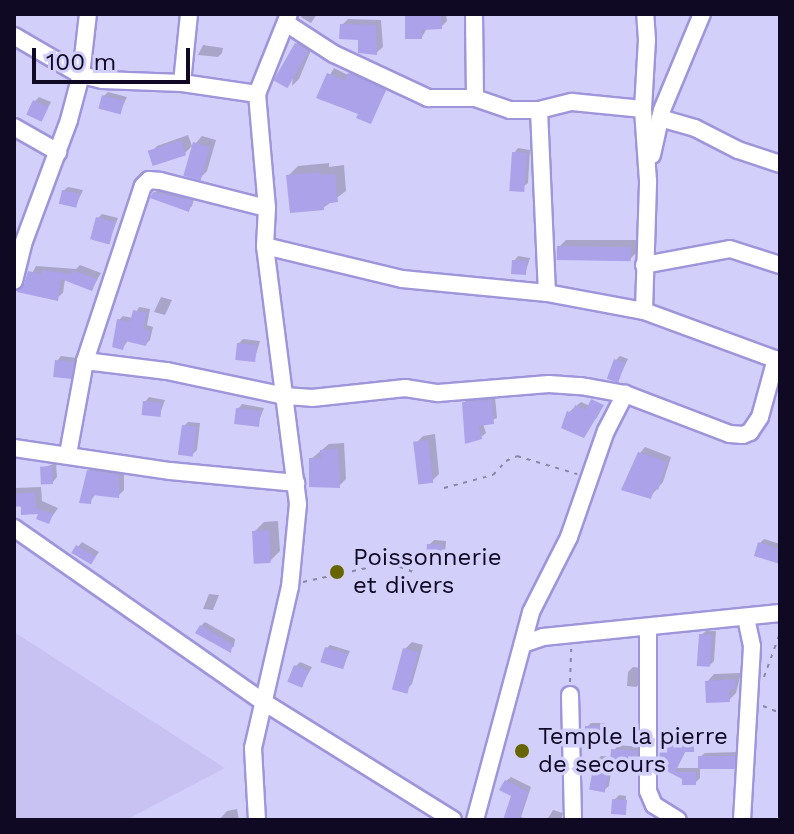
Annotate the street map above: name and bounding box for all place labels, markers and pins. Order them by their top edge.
place label: Poissonnerie et divers [353,544,501,600]
marker: Poissonnerie et divers [328,563,346,581]
place label: Temple la pierre de secours [538,723,728,779]
marker: Temple la pierre de secours [513,742,531,760]

